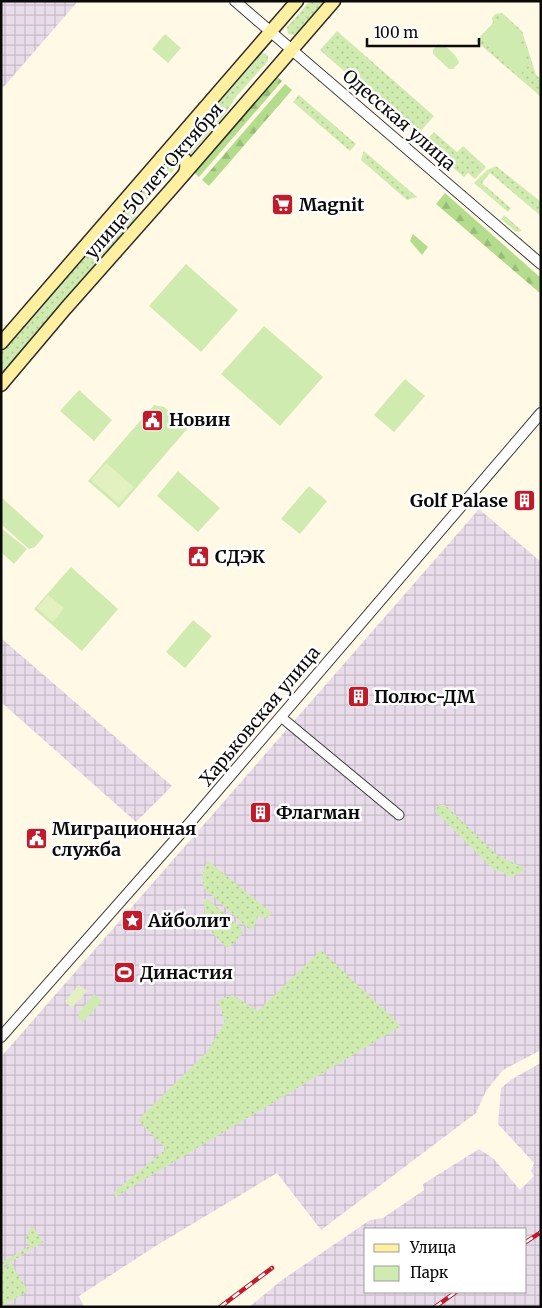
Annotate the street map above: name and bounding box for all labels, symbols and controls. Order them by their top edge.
scale bar [367,15,480,47]
text: 100 m [374,23,418,42]
street label: Одесская улица [338,64,461,175]
street label: улица 50 лет Октября [80,98,228,263]
supermarket icon: Magnit [271,193,295,217]
place label: Magnit [299,193,365,216]
public building icon: Новин [141,408,165,432]
place label: Новин [169,408,231,431]
place label: Golf Palase [410,489,508,512]
building icon: Golf Palase [512,489,536,513]
public building icon: СДЭК [187,545,211,569]
place label: СДЭК [215,545,265,568]
street label: Харьковская улица [194,641,325,790]
building icon: Полюс-ДМ [346,685,370,709]
place label: Полюс-ДМ [374,685,476,708]
building icon: Флагман [248,801,272,825]
place label: Флагман [276,801,361,824]
place label: Миграционная служба [52,817,196,861]
public building icon: Миграционная служба [24,827,48,851]
place icon: Айболит [120,909,144,933]
place label: Айболит [147,909,230,932]
sports icon: Династия [112,961,136,985]
place label: Династия [140,961,233,984]
legend [364,1228,527,1293]
text: Улица [409,1238,456,1257]
text: Парк [410,1263,449,1282]

